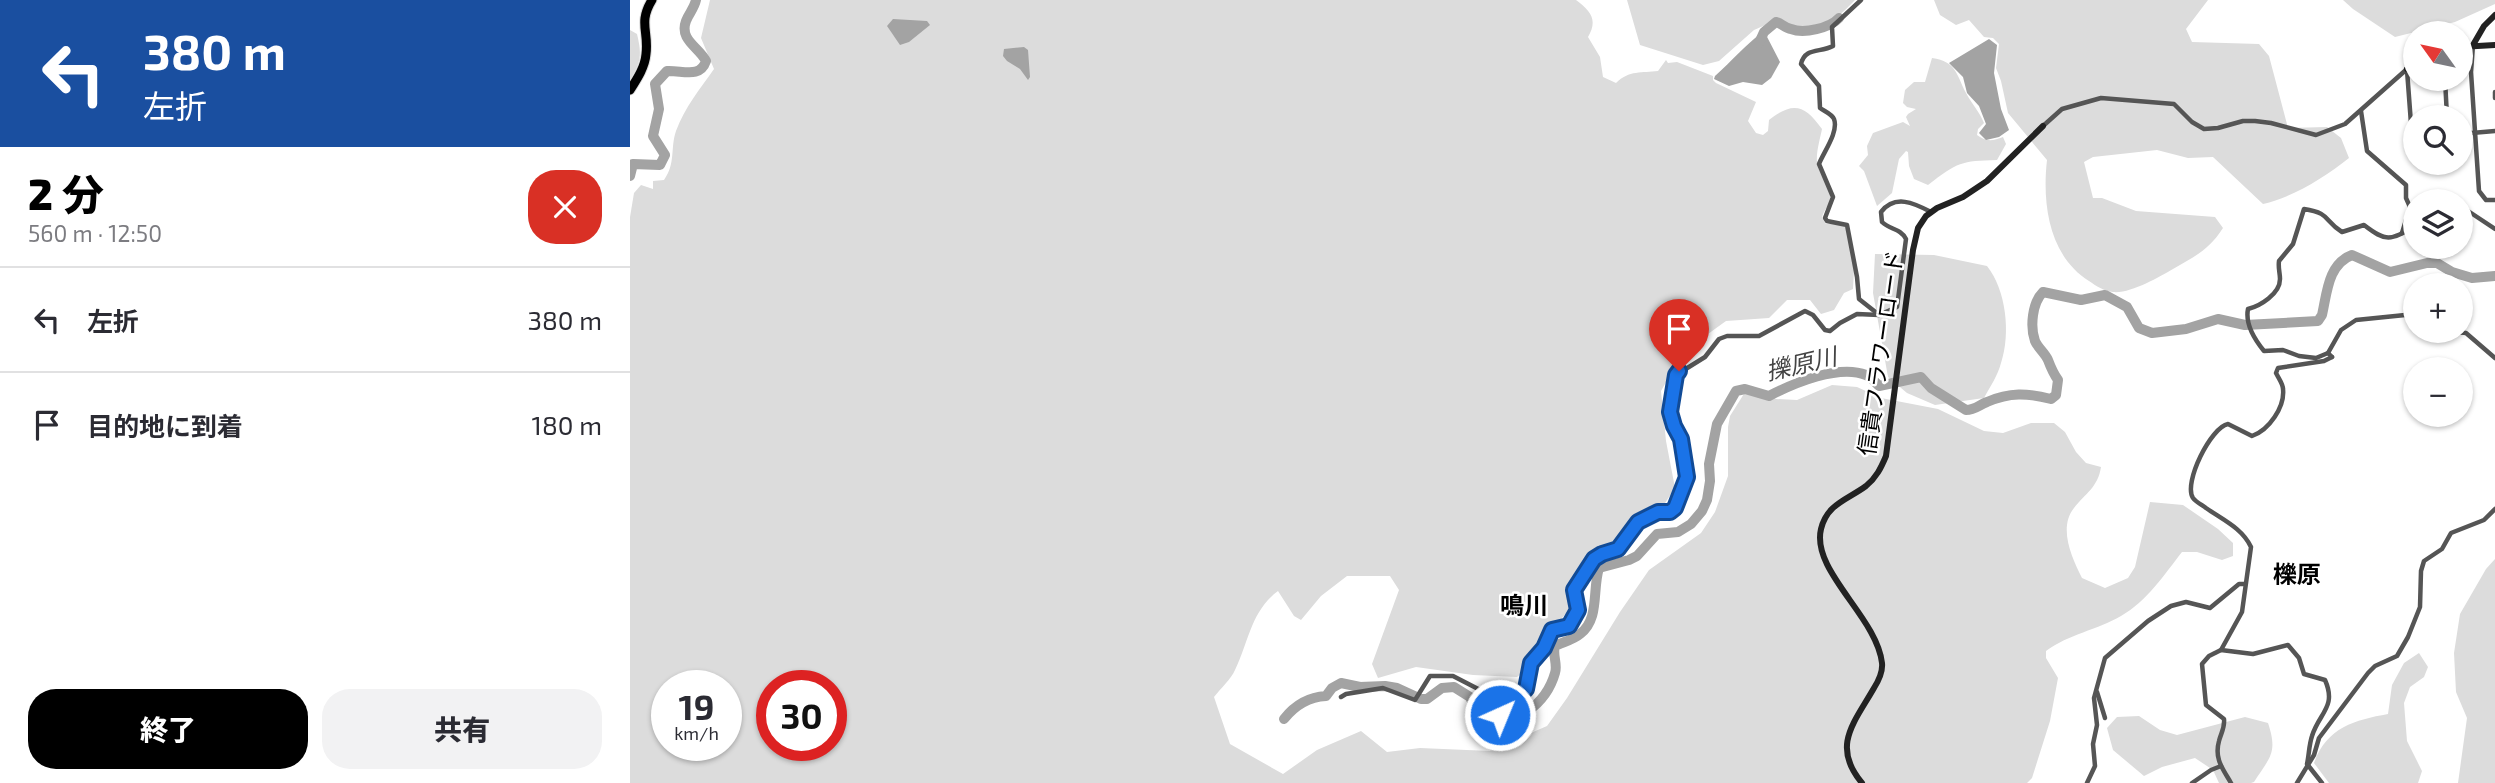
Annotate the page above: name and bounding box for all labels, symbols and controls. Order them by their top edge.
text: 380 m [143,21,286,80]
north arrow [2403,21,2473,91]
map controls [2403,21,2473,427]
icon: left [28,28,119,119]
text: 左折 [143,86,207,124]
button: search [2403,105,2473,175]
text: 2 分 [28,168,104,218]
button: close [528,170,602,244]
button: layers [2403,189,2473,259]
text: 560 m · 12:50 [28,219,162,247]
street label: 信貴フラワーロード [1852,249,1908,457]
button: + [2403,273,2473,343]
pin [1649,299,1709,371]
icon: left [28,301,66,339]
text: 380 m [528,304,602,335]
text: 左折 [87,305,139,336]
icon: arrive [1660,310,1698,348]
water label: 擽原川 [1763,340,1842,385]
button: − [2403,357,2473,427]
icon: arrive [28,406,66,444]
text: 180 m [532,409,602,440]
text: 目的地に到着 [87,410,243,441]
district label: 櫟原 [2273,559,2321,588]
district label: 鳴川 [1500,590,1548,619]
speed limit sign: 30 [756,670,847,761]
position arrow [1463,678,1537,752]
text: 19 [679,685,714,727]
button: 終了 [28,689,308,769]
button: 共有 [322,689,602,769]
text: km/h [674,722,719,744]

